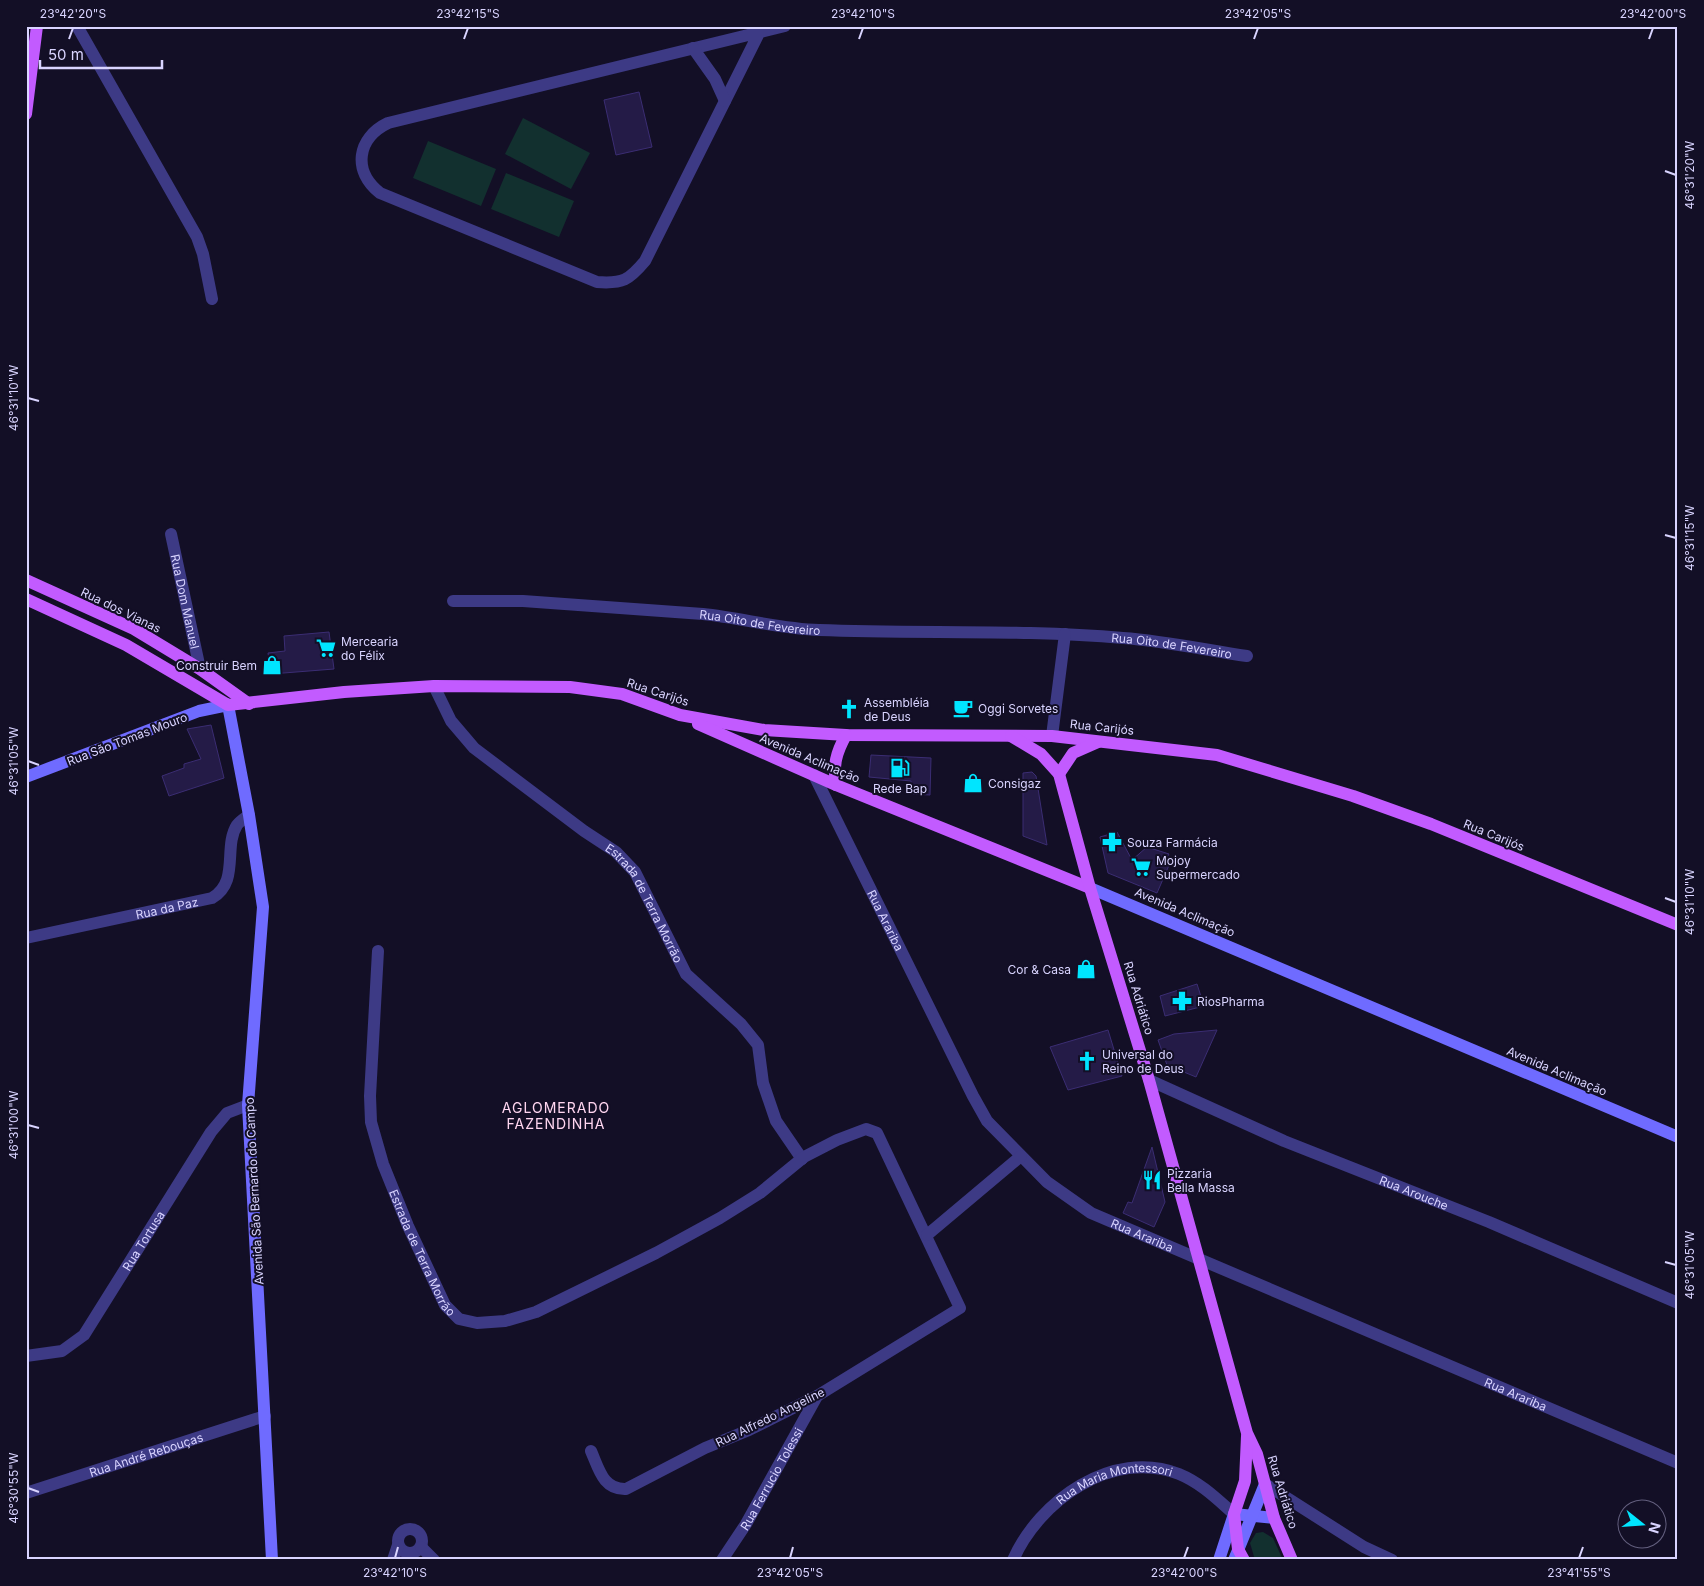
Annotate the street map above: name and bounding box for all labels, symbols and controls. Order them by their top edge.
text: 23°42'20"S [40,6,106,21]
text: 23°42'15"S [436,6,500,21]
text: 23°42'10"S [831,6,895,21]
text: 23°42'05"S [1225,6,1291,21]
text: 23°42'00"S [1620,6,1687,21]
scale bar [40,38,162,70]
text: 50 m [48,45,84,64]
text: 46°31'20"W [1682,140,1697,209]
text: 46°31'10"W [6,365,21,431]
text: 46°31'15"W [1682,505,1697,571]
street label: Rua Dom Manuel [168,553,203,650]
street label: Rua dos Vianas [78,584,164,636]
street label: Rua Oito de Fevereiro [699,606,821,638]
street label: Rua Oito de Fevereiro [1111,630,1233,661]
place label: Mercearia do Félix [341,634,398,663]
supermarket icon: Mercearia do Félix [315,637,337,659]
shop icon: Construir Bem [261,654,283,676]
place label: Construir Bem [176,658,257,673]
street label: Rua Carijós [625,675,691,709]
place label: Assembléia de Deus [864,695,929,724]
cafe icon: Oggi Sorvetes [952,697,974,719]
church icon: Assembléia de Deus [838,698,860,720]
place label: Oggi Sorvetes [978,701,1058,716]
street label: Rua São Tomas Mouro [65,709,189,769]
street label: Rua Carijós [1069,716,1135,738]
text: 46°31'05"W [6,726,21,795]
street label: Avenida Aclimação [758,730,862,786]
fuel station icon: Rede Bap [889,757,911,779]
shop icon: Consigaz [962,772,984,794]
place label: Consigaz [988,776,1041,791]
place label: Rede Bap [873,781,927,796]
street label: Rua Carijós [1461,816,1527,854]
pharmacy icon: Souza Farmácia [1101,831,1123,853]
place label: Souza Farmácia [1127,835,1218,850]
street label: Estrada de Terra Morrão [603,840,687,965]
place label: Mojoy Supermercado [1156,853,1240,882]
supermarket icon: Mojoy Supermercado [1130,856,1152,878]
text: 46°31'10"W [1682,869,1697,935]
street label: Avenida Aclimação [1133,884,1237,940]
street label: Rua Arariba [864,887,907,953]
street label: Rua da Paz [134,894,199,922]
shop icon: Cor & Casa [1075,958,1097,980]
street label: Rua Adriático [1121,960,1157,1036]
place label: Cor & Casa [1007,962,1071,977]
pharmacy icon: RiosPharma [1171,990,1193,1012]
place label: RiosPharma [1197,994,1265,1009]
street label: Avenida Aclimação [1505,1043,1609,1099]
place label: Universal do Reino de Deus [1102,1047,1184,1076]
church icon: Universal do Reino de Deus [1076,1050,1098,1072]
text: 46°31'00"W [6,1090,21,1160]
street label: Avenida São Bernardo do Campo [242,1097,266,1285]
district label: AGLOMERADO FAZENDINHA [502,1099,610,1132]
place label: Pizzaria Bella Massa [1167,1166,1235,1195]
restaurant icon: Pizzaria Bella Massa [1141,1169,1163,1191]
street label: Rua Arouche [1377,1172,1451,1213]
street label: Estrada de Terra Morrão [386,1187,459,1319]
street label: Rua Tortusa [119,1208,167,1273]
street label: Rua Arariba [1109,1215,1176,1255]
text: 46°31'05"W [1682,1230,1697,1299]
street label: Rua Arariba [1482,1374,1549,1414]
street label: Rua Alfredo Angeline [713,1384,827,1450]
street label: Rua Ferrucio Tolessi [737,1425,806,1533]
street label: Rua André Rebouças [87,1429,205,1480]
text: 46°30'55"W [6,1452,21,1524]
street label: Rua Adriático [1265,1454,1301,1530]
street label: Rua Maria Montessori [1053,1460,1175,1507]
north arrow [1616,1498,1666,1548]
text: N [1645,1520,1665,1536]
text: 23°42'10"S [363,1565,427,1580]
text: 23°42'05"S [757,1565,823,1580]
text: 23°42'00"S [1151,1565,1218,1580]
text: 23°41'55"S [1547,1565,1611,1580]

